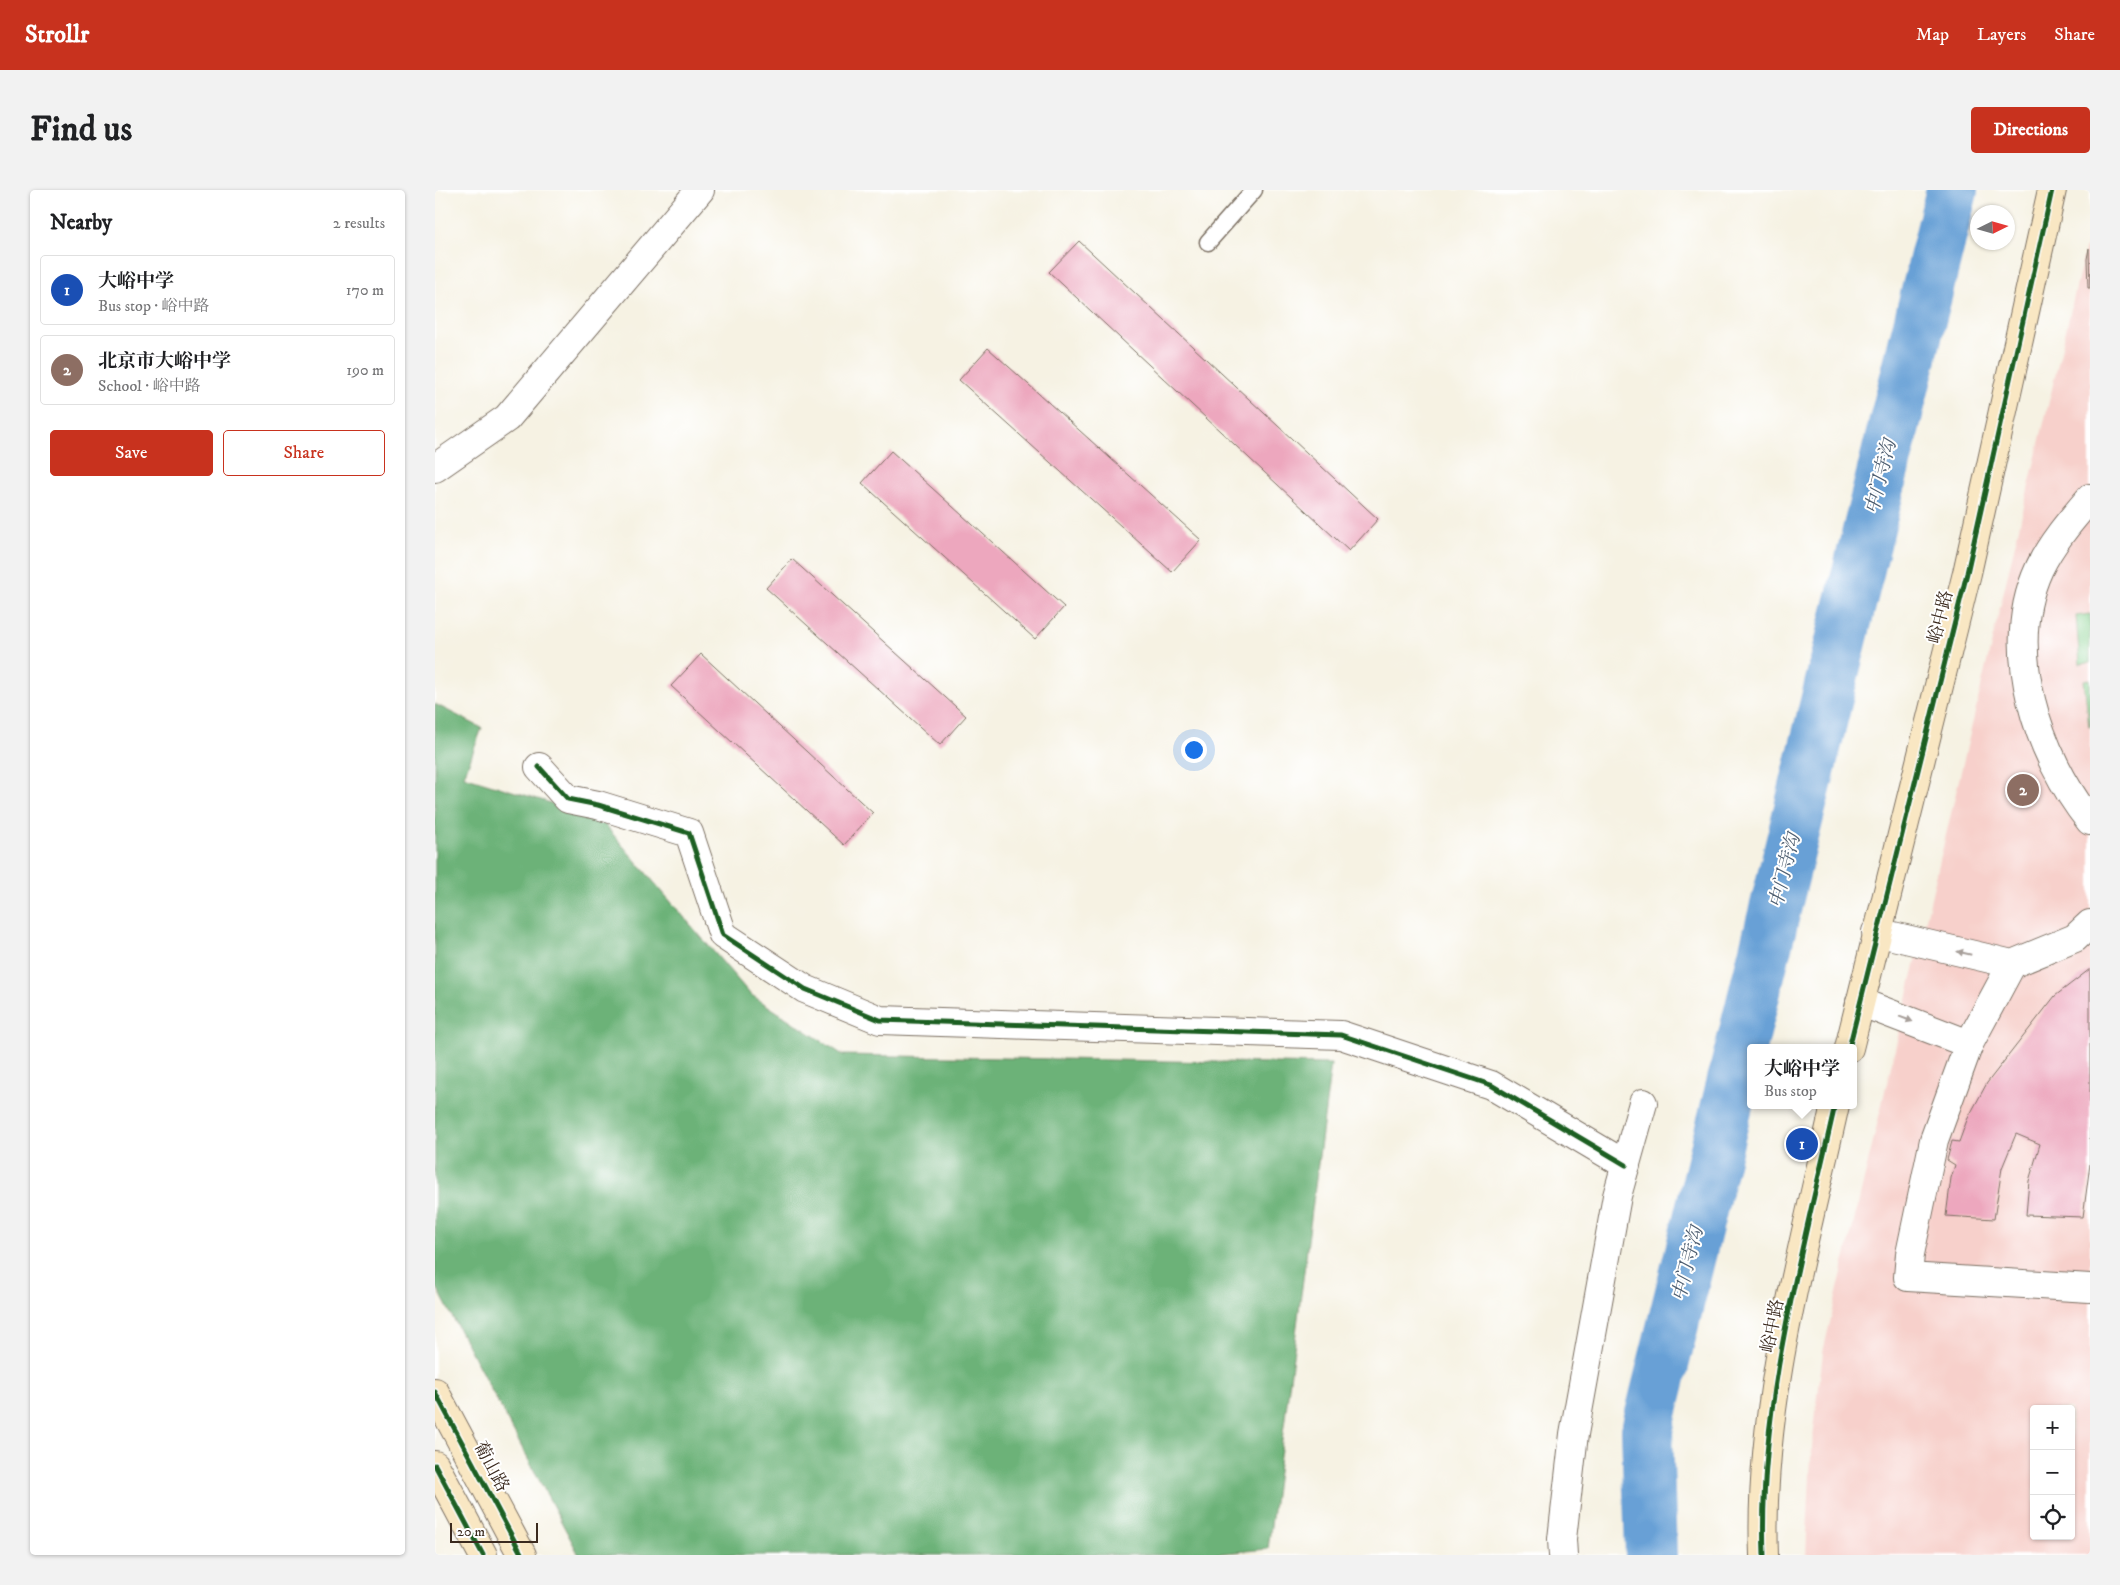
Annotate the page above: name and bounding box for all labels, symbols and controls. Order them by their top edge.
text: Strollr [25,20,89,50]
text: Map [1916,24,1949,46]
text: Layers [1977,24,2026,46]
text: Share [2054,24,2095,46]
button: Directions [1971,107,2090,153]
text: Find us [30,108,132,152]
north arrow [1970,205,2015,250]
text: Nearby [50,210,112,236]
text: 2 results [333,213,385,233]
text: 大峪中学 [98,270,174,293]
text: 1 [64,280,70,300]
text: 170 m [346,280,384,300]
text: Bus stop · 峪中路 [98,296,210,316]
text: 北京市大峪中学 [98,350,231,373]
text: 2 [63,360,71,380]
text: 190 m [346,360,384,380]
text: School · 峪中路 [98,376,201,396]
button: Save [50,430,213,476]
button: Share [223,430,385,476]
water label: 中门寺沟 [1861,434,1902,517]
street label: 峪中路 [1924,588,1958,646]
your location [1181,737,1207,763]
pin: 2 [2007,771,2039,809]
water label: 中门寺沟 [1765,828,1806,911]
one-way arrow [1957,949,1972,957]
one-way arrow [1898,1016,1913,1024]
popup [1747,1044,1857,1109]
text: 大峪中学 [1764,1058,1840,1081]
text: Bus stop [1764,1081,1817,1101]
pin: 1 [1786,1125,1818,1163]
water label: 中门寺沟 [1668,1221,1709,1304]
street label: 峪中路 [1757,1297,1789,1355]
map controls [2030,1405,2075,1540]
button: + [2030,1405,2075,1450]
street label: 葡山路 [469,1438,513,1496]
button: − [2030,1450,2075,1495]
button: locate [2030,1495,2075,1540]
scale bar [450,1520,537,1543]
text: 20 m [457,1523,485,1541]

